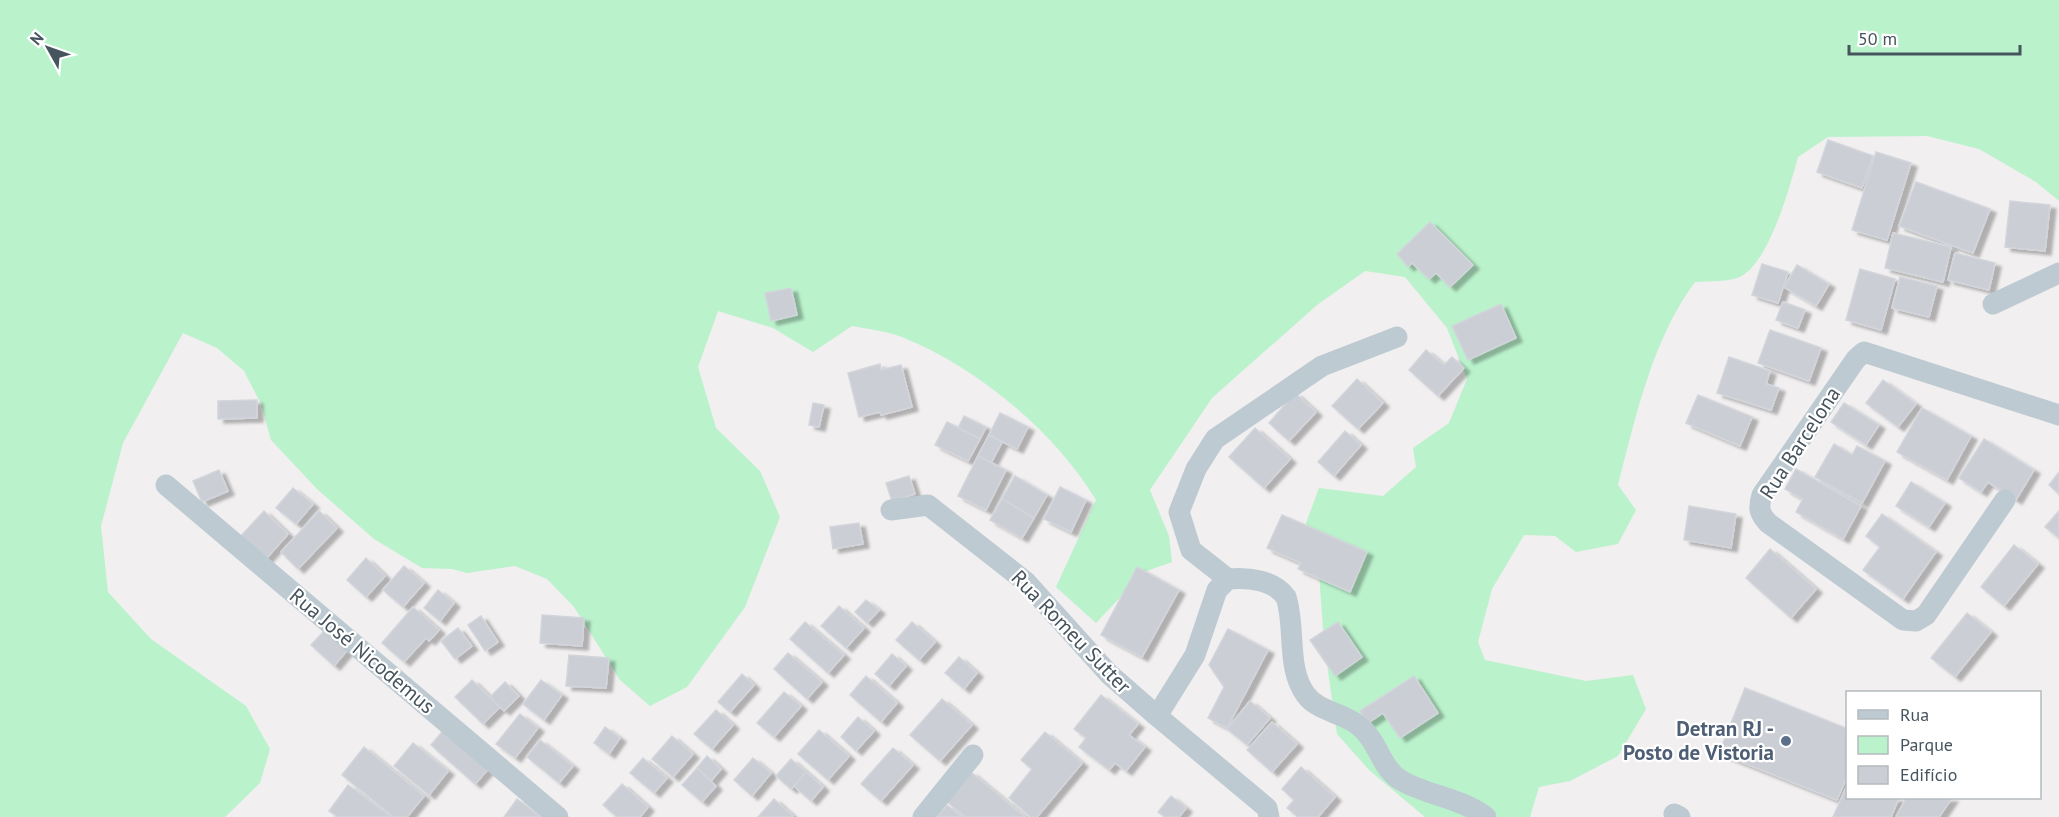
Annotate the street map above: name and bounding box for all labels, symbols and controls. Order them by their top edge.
north arrow [18,18,78,78]
scale bar [1849,18,2020,56]
text: 50 m [1858,27,1897,50]
text: N [25,28,48,49]
street label: Rua Barcelona [1753,382,1846,504]
street label: Rua Romeu Sutter [1006,564,1137,699]
street label: Rua José Nicodemus [284,582,440,719]
legend [1846,691,2041,799]
text: Rua [1900,703,1929,726]
place label: Detran RJ - Posto de Vistoria [1623,715,1774,766]
text: Parque [1900,733,1953,756]
marker: Detran RJ - Posto de Vistoria [1779,734,1793,748]
text: Edifício [1900,763,1957,786]

